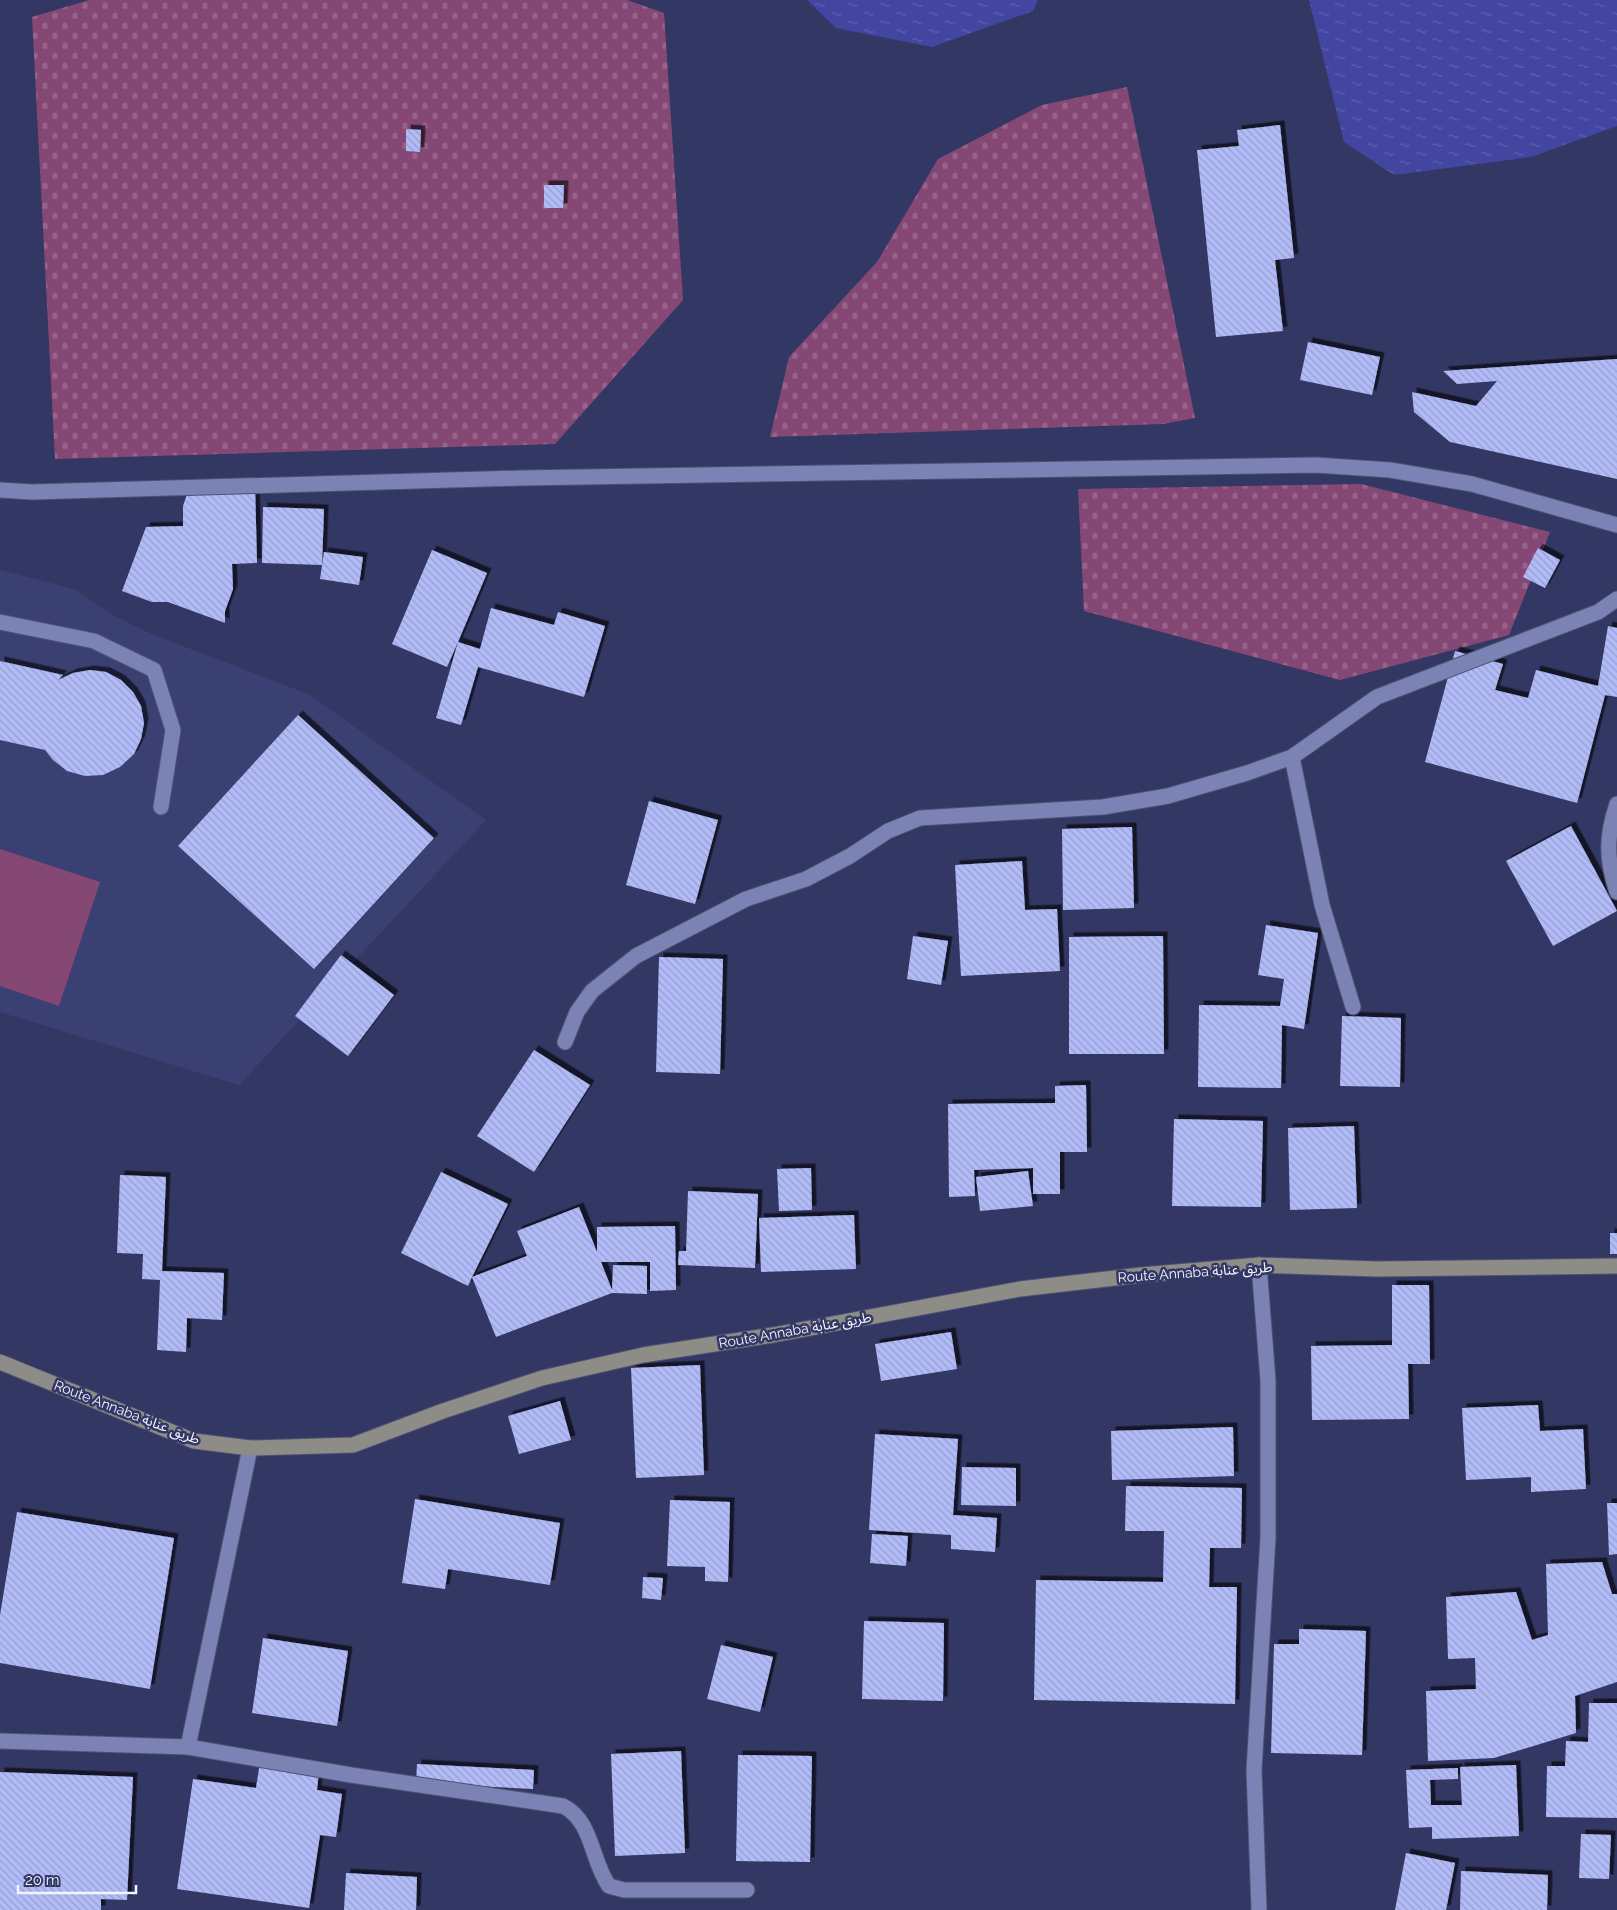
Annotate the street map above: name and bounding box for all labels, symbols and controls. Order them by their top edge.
street label: Route Annaba طريق عنابة [1117,1259,1273,1287]
street label: Route Annaba طريق عنابة [717,1309,873,1353]
street label: Route Annaba طريق عنابة [51,1377,202,1449]
scale bar [18,1862,135,1894]
text: 20 m [25,1871,60,1889]

